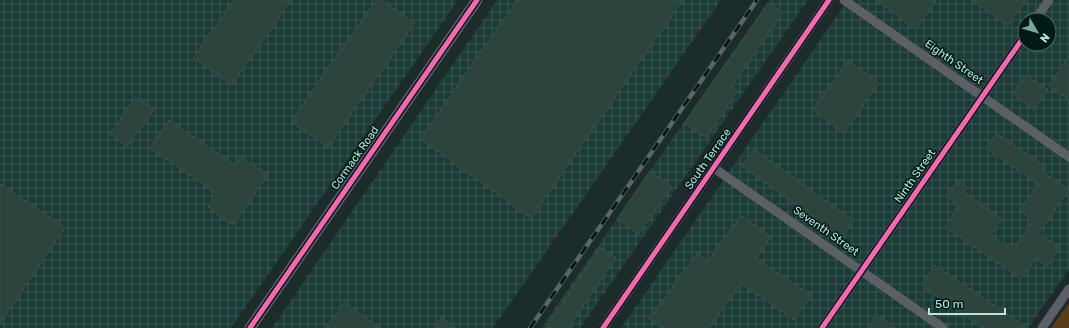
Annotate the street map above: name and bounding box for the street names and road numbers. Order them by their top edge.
street label: Eighth Street [922,37,986,87]
street label: Cormack Road [328,124,382,192]
street label: South Terrace [682,126,734,192]
street label: Ninth Street [892,146,939,205]
street label: Seventh Street [791,204,862,259]

